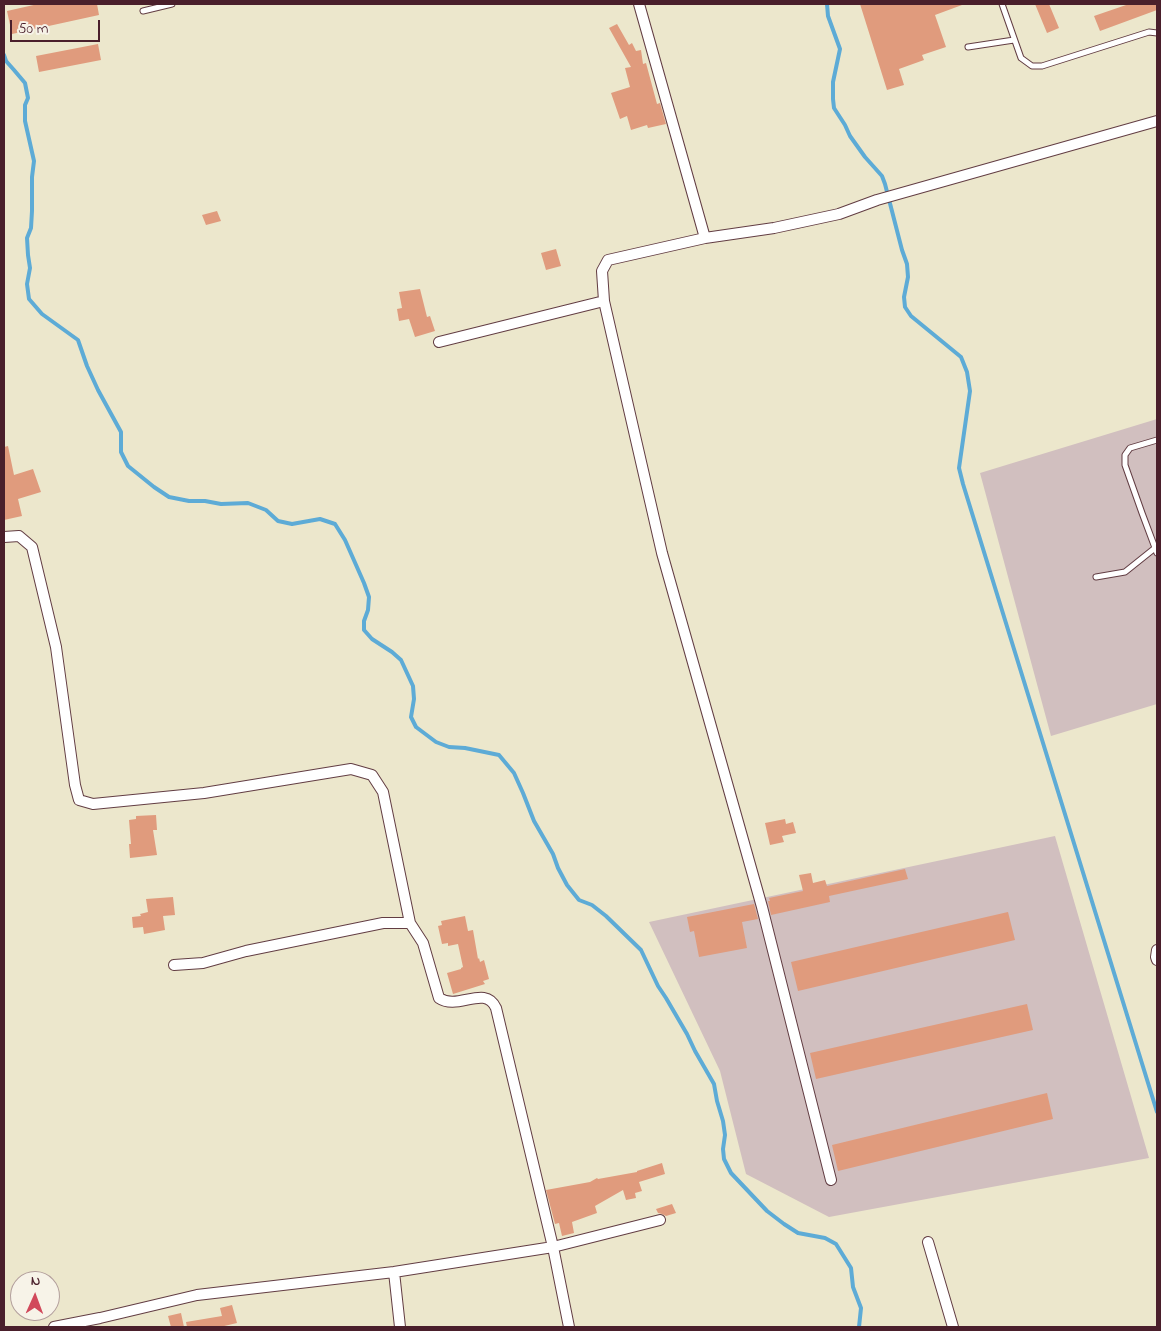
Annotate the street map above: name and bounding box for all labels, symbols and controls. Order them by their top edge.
scale bar [12,10,102,42]
text: 50 m [18,18,48,40]
north arrow [10,1271,60,1321]
text: N [30,1271,41,1292]

